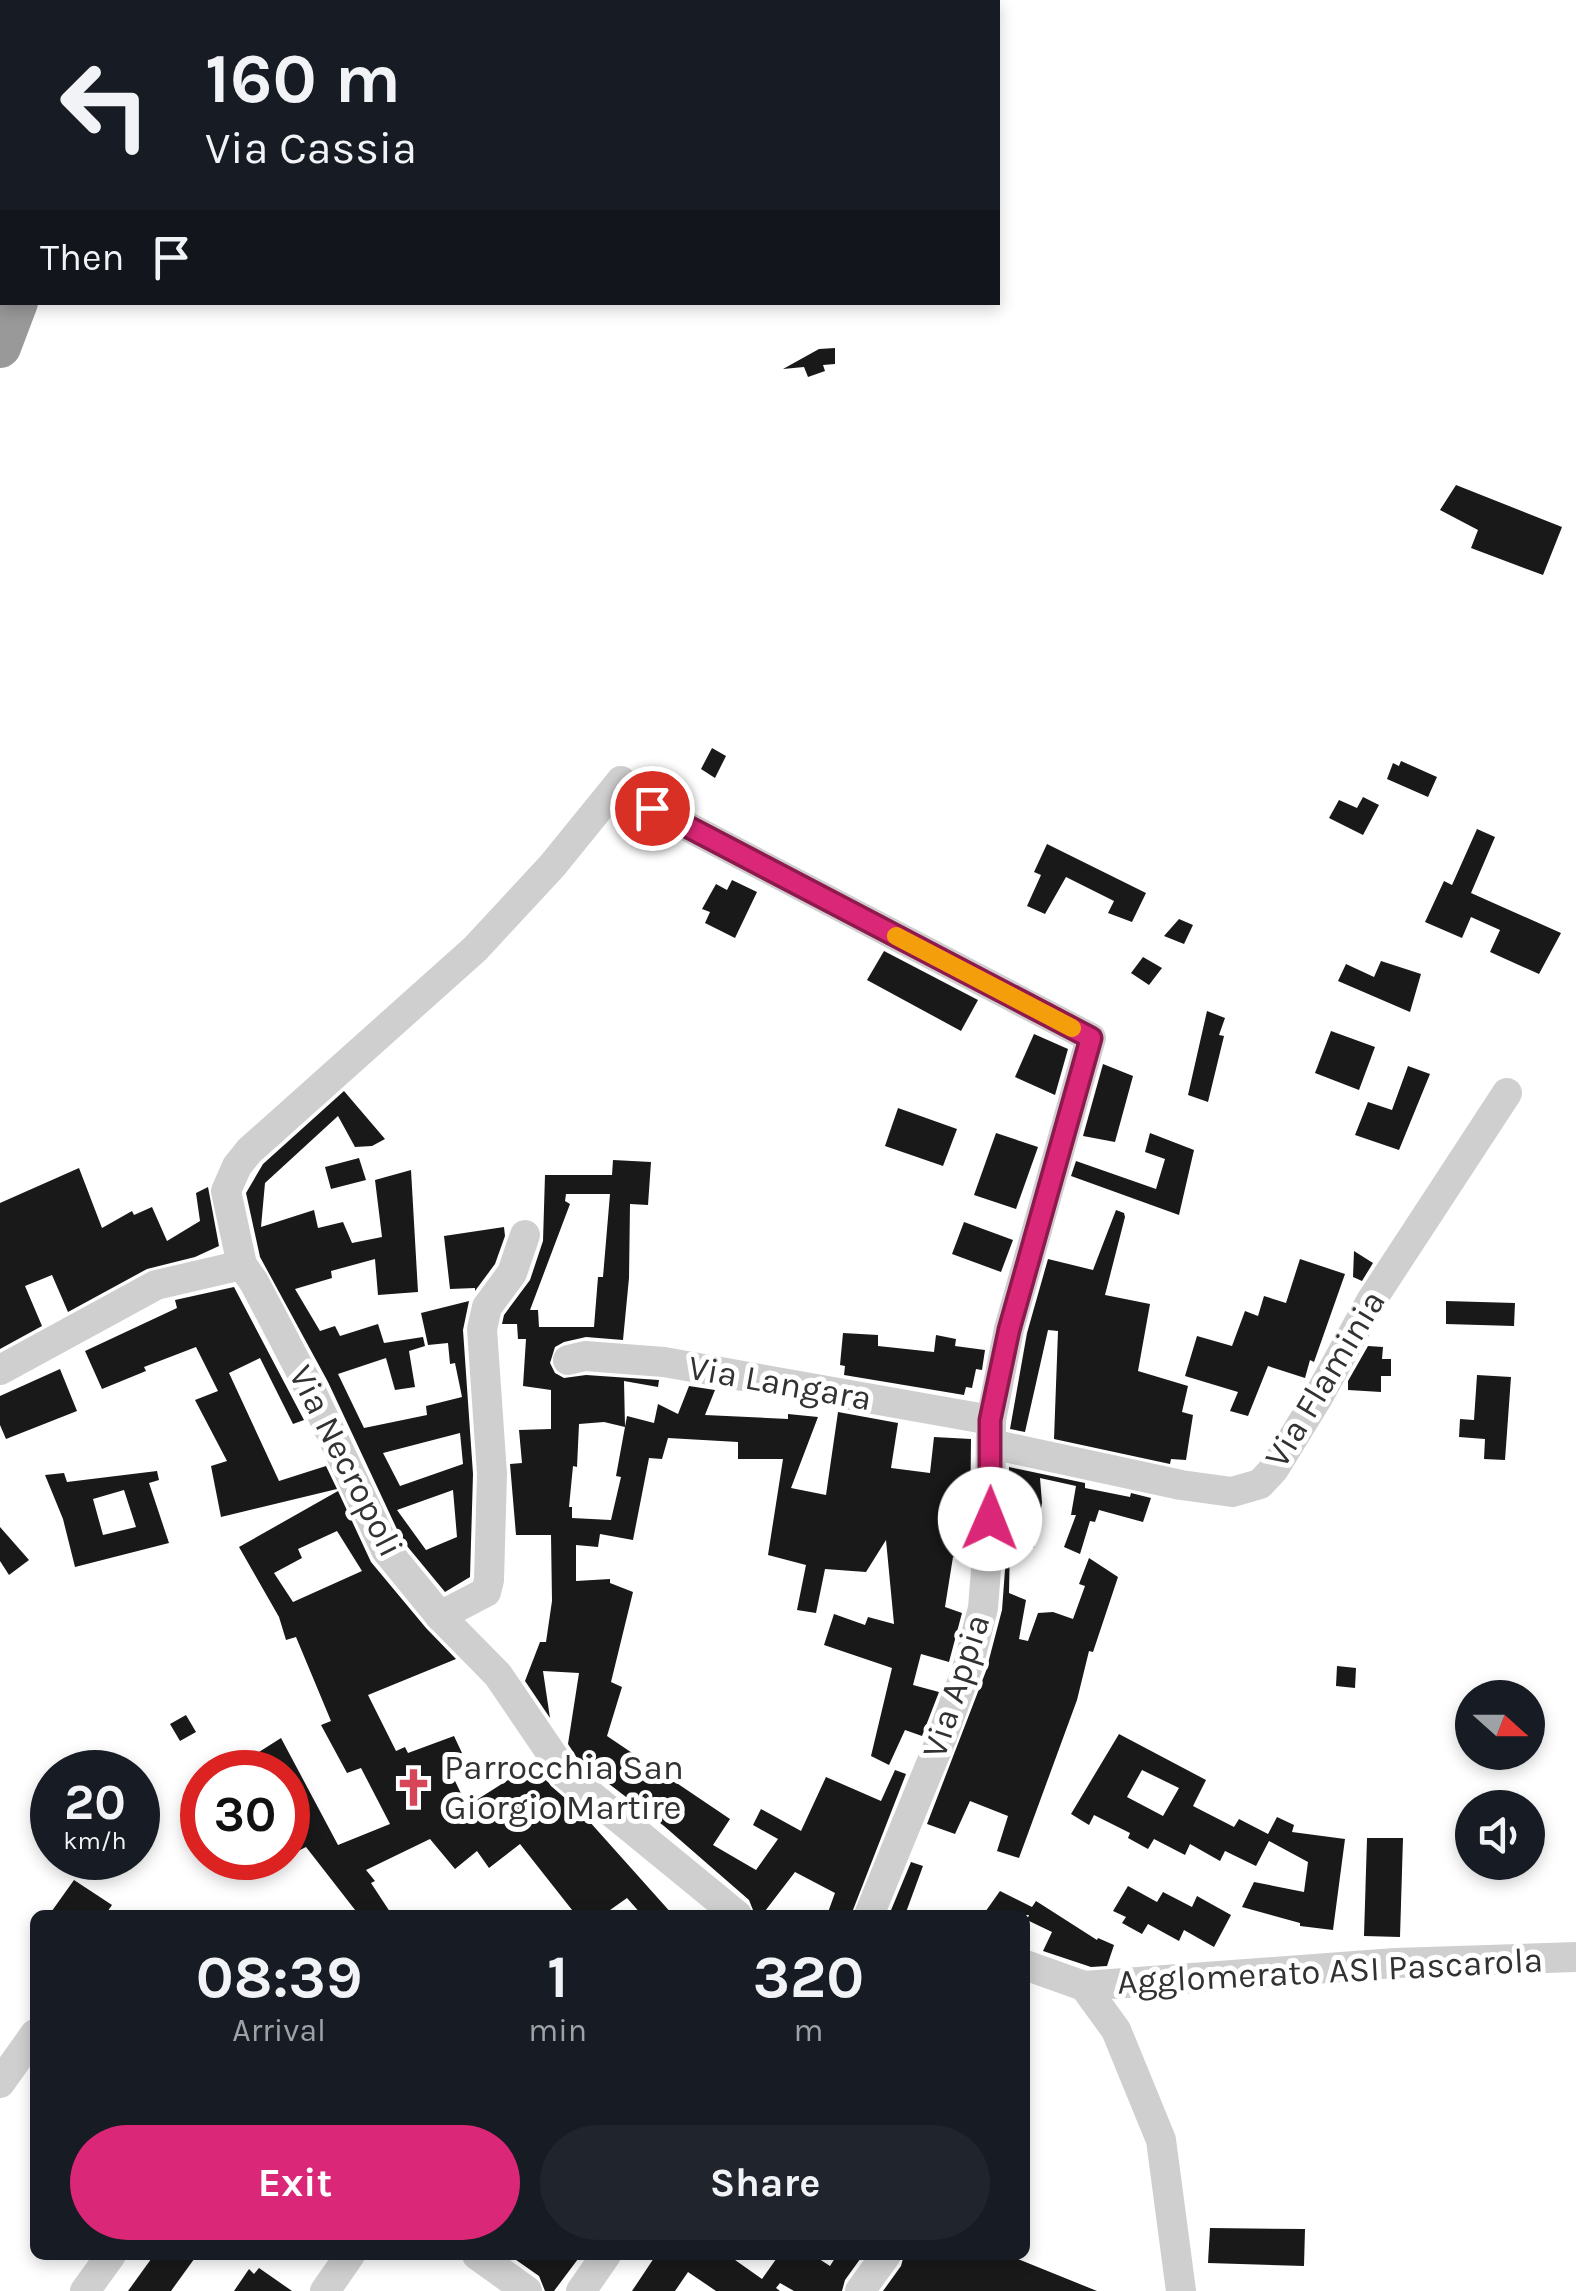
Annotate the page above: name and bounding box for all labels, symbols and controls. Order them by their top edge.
text: 160 m [205,38,401,120]
icon: left [40,40,170,170]
text: Via Cassia [205,122,417,174]
icon: arrive [144,230,199,285]
text: Then [40,235,124,280]
pin [610,766,695,851]
icon: arrive [625,781,680,836]
street label: Via Flaminia [1256,1283,1394,1475]
street label: Via Langara [685,1347,875,1419]
street label: Via Necropoli [280,1358,412,1564]
position arrow [938,1467,1042,1571]
street label: Via Appia [914,1609,998,1763]
north arrow [1455,1680,1545,1770]
map controls [1455,1680,1545,1880]
place label: Parrocchia San Giorgio Martire [444,1747,684,1828]
speed limit sign: 30 [180,1750,310,1880]
church icon: Parrocchia San Giorgio Martire [393,1766,435,1808]
text: 20 [64,1773,126,1832]
button: sound [1455,1790,1545,1880]
text: km/h [63,1826,127,1855]
street label: Agglomerato ASI Pascarola [1116,1939,1544,2003]
text: 08:39 [196,1942,363,2012]
text: 1 [547,1942,568,2012]
text: 320 [753,1942,864,2012]
text: Arrival [232,2012,326,2049]
text: min [528,2012,587,2049]
text: m [794,2012,823,2049]
button: Exit [70,2125,520,2240]
button: Share [540,2125,990,2240]

